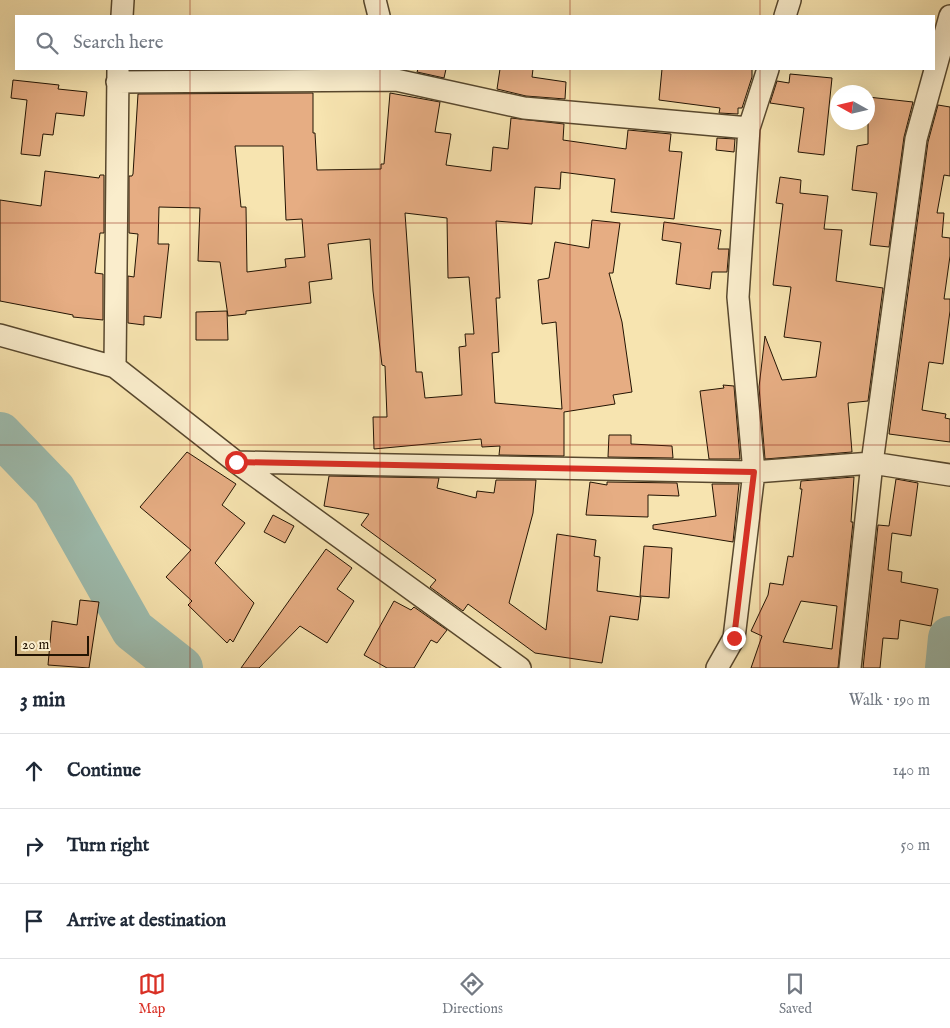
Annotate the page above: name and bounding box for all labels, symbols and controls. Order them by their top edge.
search box [15,15,935,70]
icon: search [33,29,61,57]
text: Search here [73,31,164,55]
north arrow [830,85,875,130]
route start [225,451,248,474]
route end [723,627,746,650]
scale bar [15,633,89,656]
text: 20 m [22,636,49,654]
text: 3 min [20,687,65,714]
text: Walk · 190 m [849,691,930,711]
icon: ahead [20,757,48,785]
text: Continue [67,759,141,783]
text: 140 m [892,761,930,781]
icon: right [20,832,48,860]
text: Turn right [67,834,149,858]
text: 50 m [901,836,930,856]
icon: arrive [20,907,48,935]
text: Arrive at destination [67,909,226,933]
tab: Map [138,970,166,1018]
tab: Directions [442,970,503,1018]
tab: Saved [779,970,812,1018]

